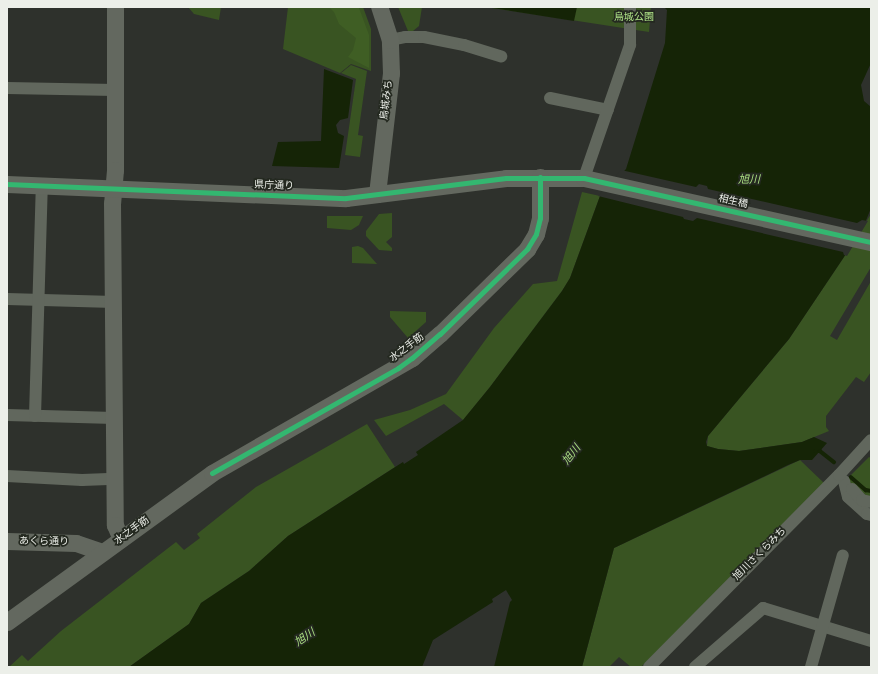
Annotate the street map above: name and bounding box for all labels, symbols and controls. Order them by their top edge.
park label: 烏城公園 [614,12,654,24]
street label: 烏城みち [379,79,395,121]
water label: 旭川 [738,173,760,187]
street label: 県庁通り [254,179,294,193]
street label: 相生橋 [717,193,749,211]
street label: 水之手筋 [387,331,427,365]
water label: 旭川 [560,442,584,468]
street label: 水之手筋 [112,514,152,548]
street label: 旭川さくらみち [731,525,789,583]
street label: あくら通り [19,536,69,548]
water label: 旭川 [292,626,318,650]

